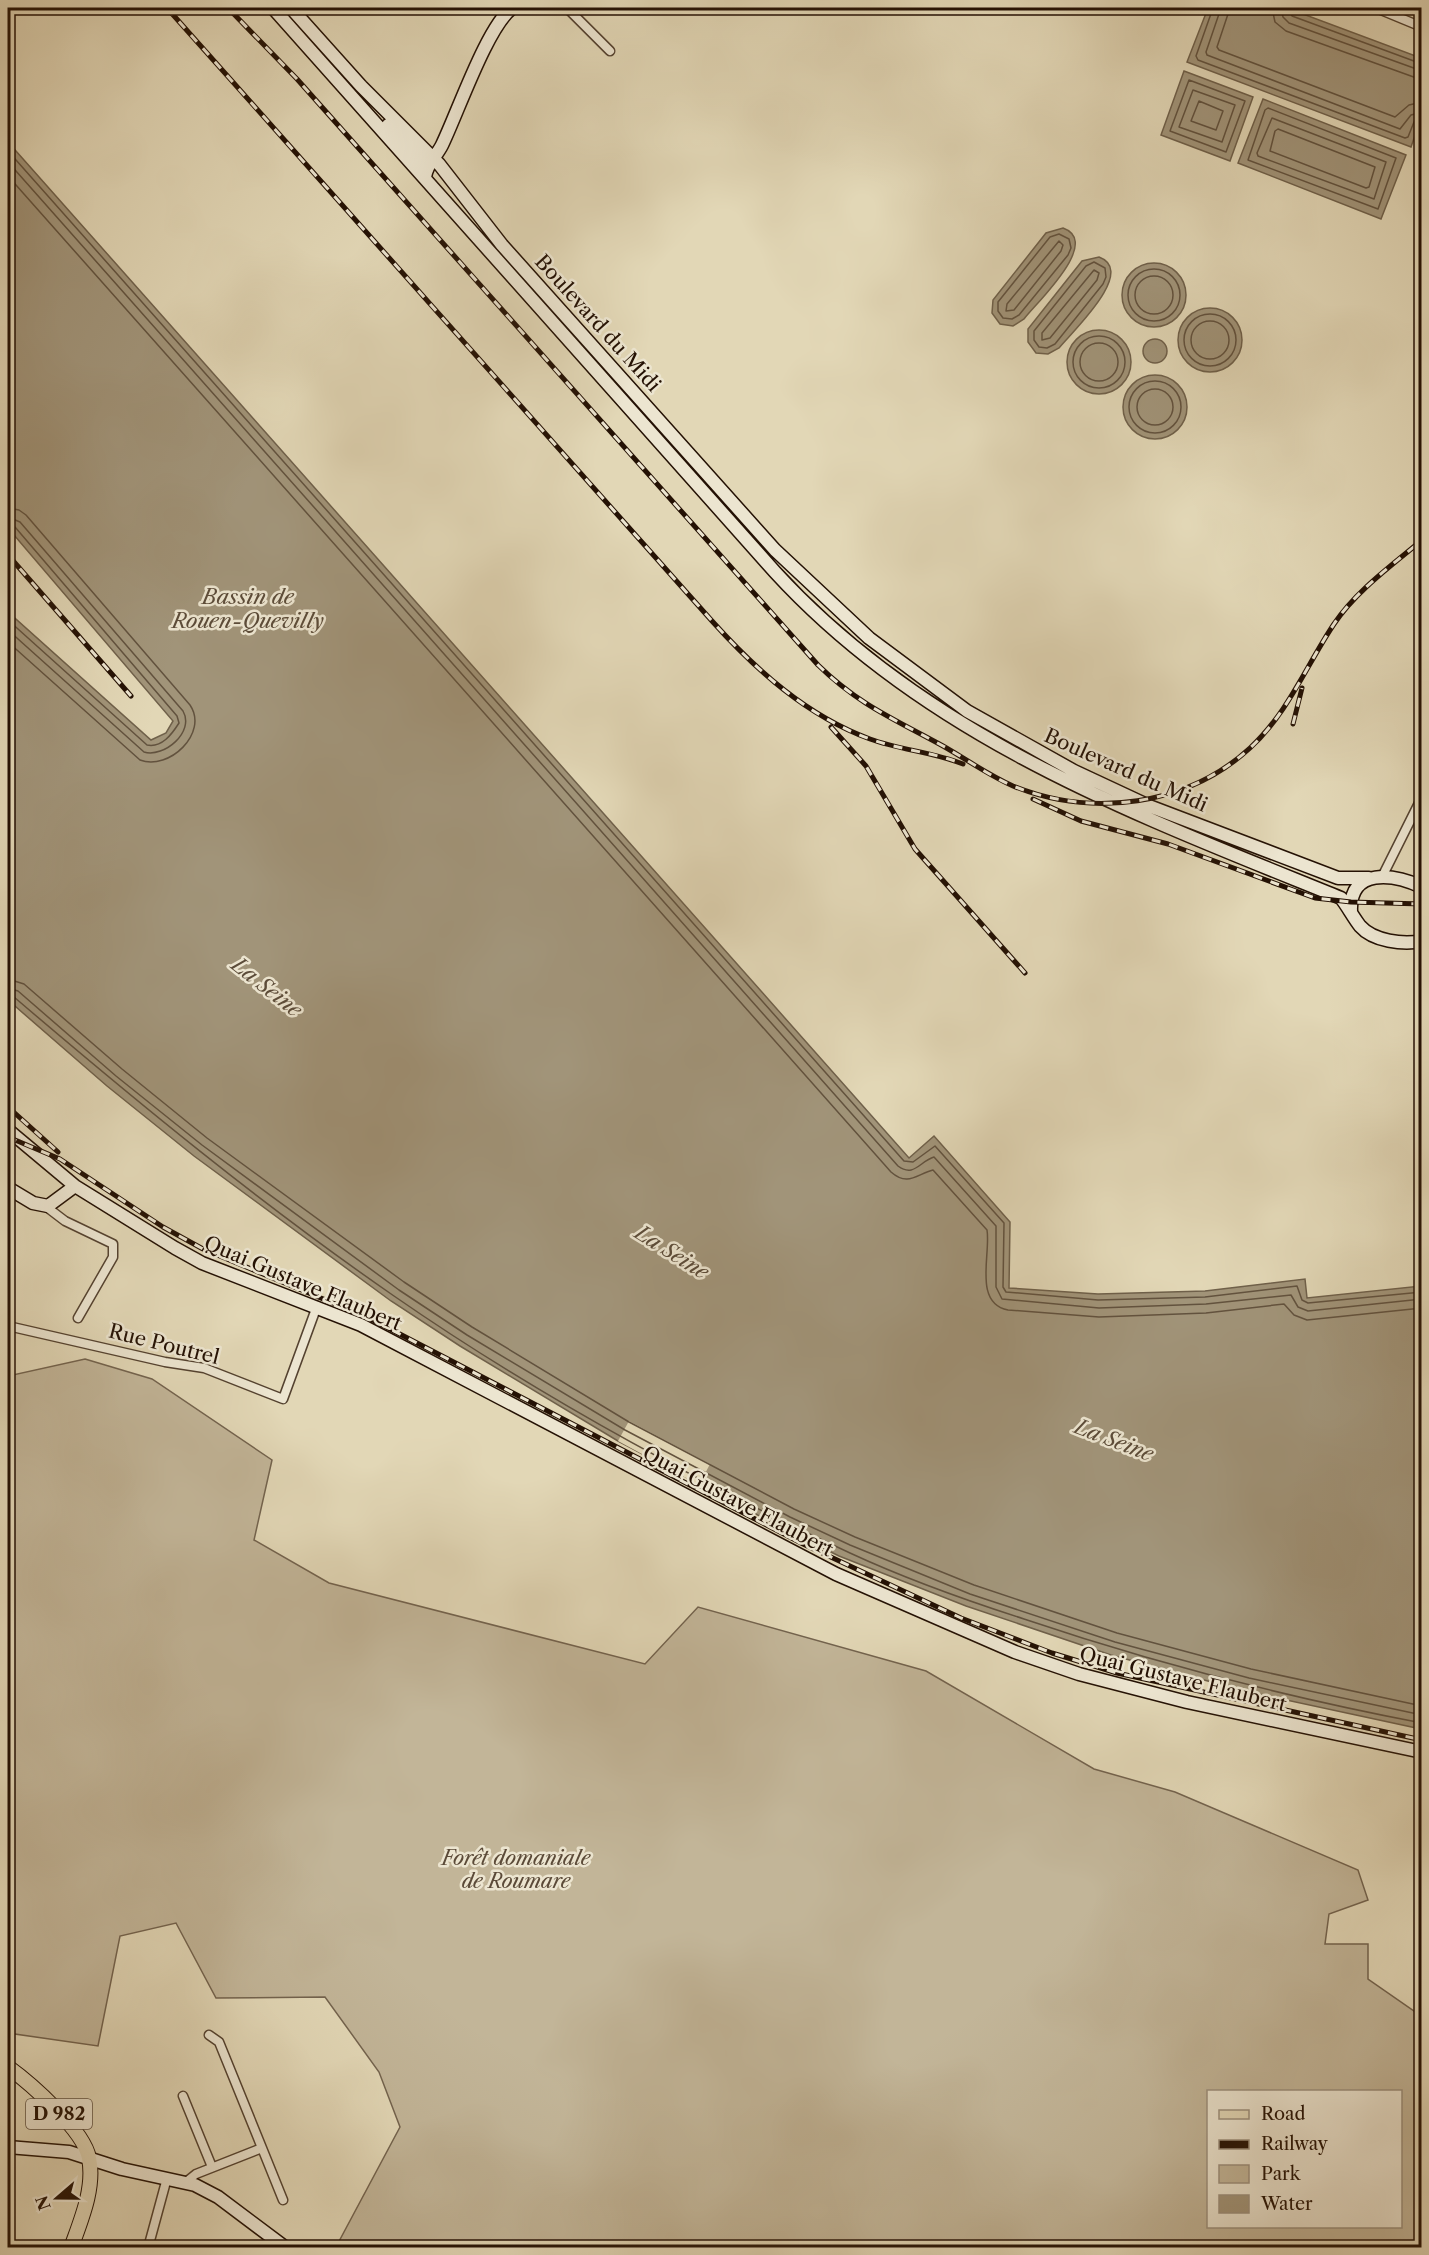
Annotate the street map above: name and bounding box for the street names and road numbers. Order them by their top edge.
street label: Boulevard du Midi [530,250,666,396]
street label: Boulevard du Midi [1041,723,1211,817]
street label: Quai Gustave Flaubert [201,1230,405,1336]
street label: Rue Poutrel [106,1319,222,1369]
street label: Quai Gustave Flaubert [639,1441,837,1561]
street label: Quai Gustave Flaubert [1077,1642,1289,1716]
road number: D 982 [26,2099,92,2129]

